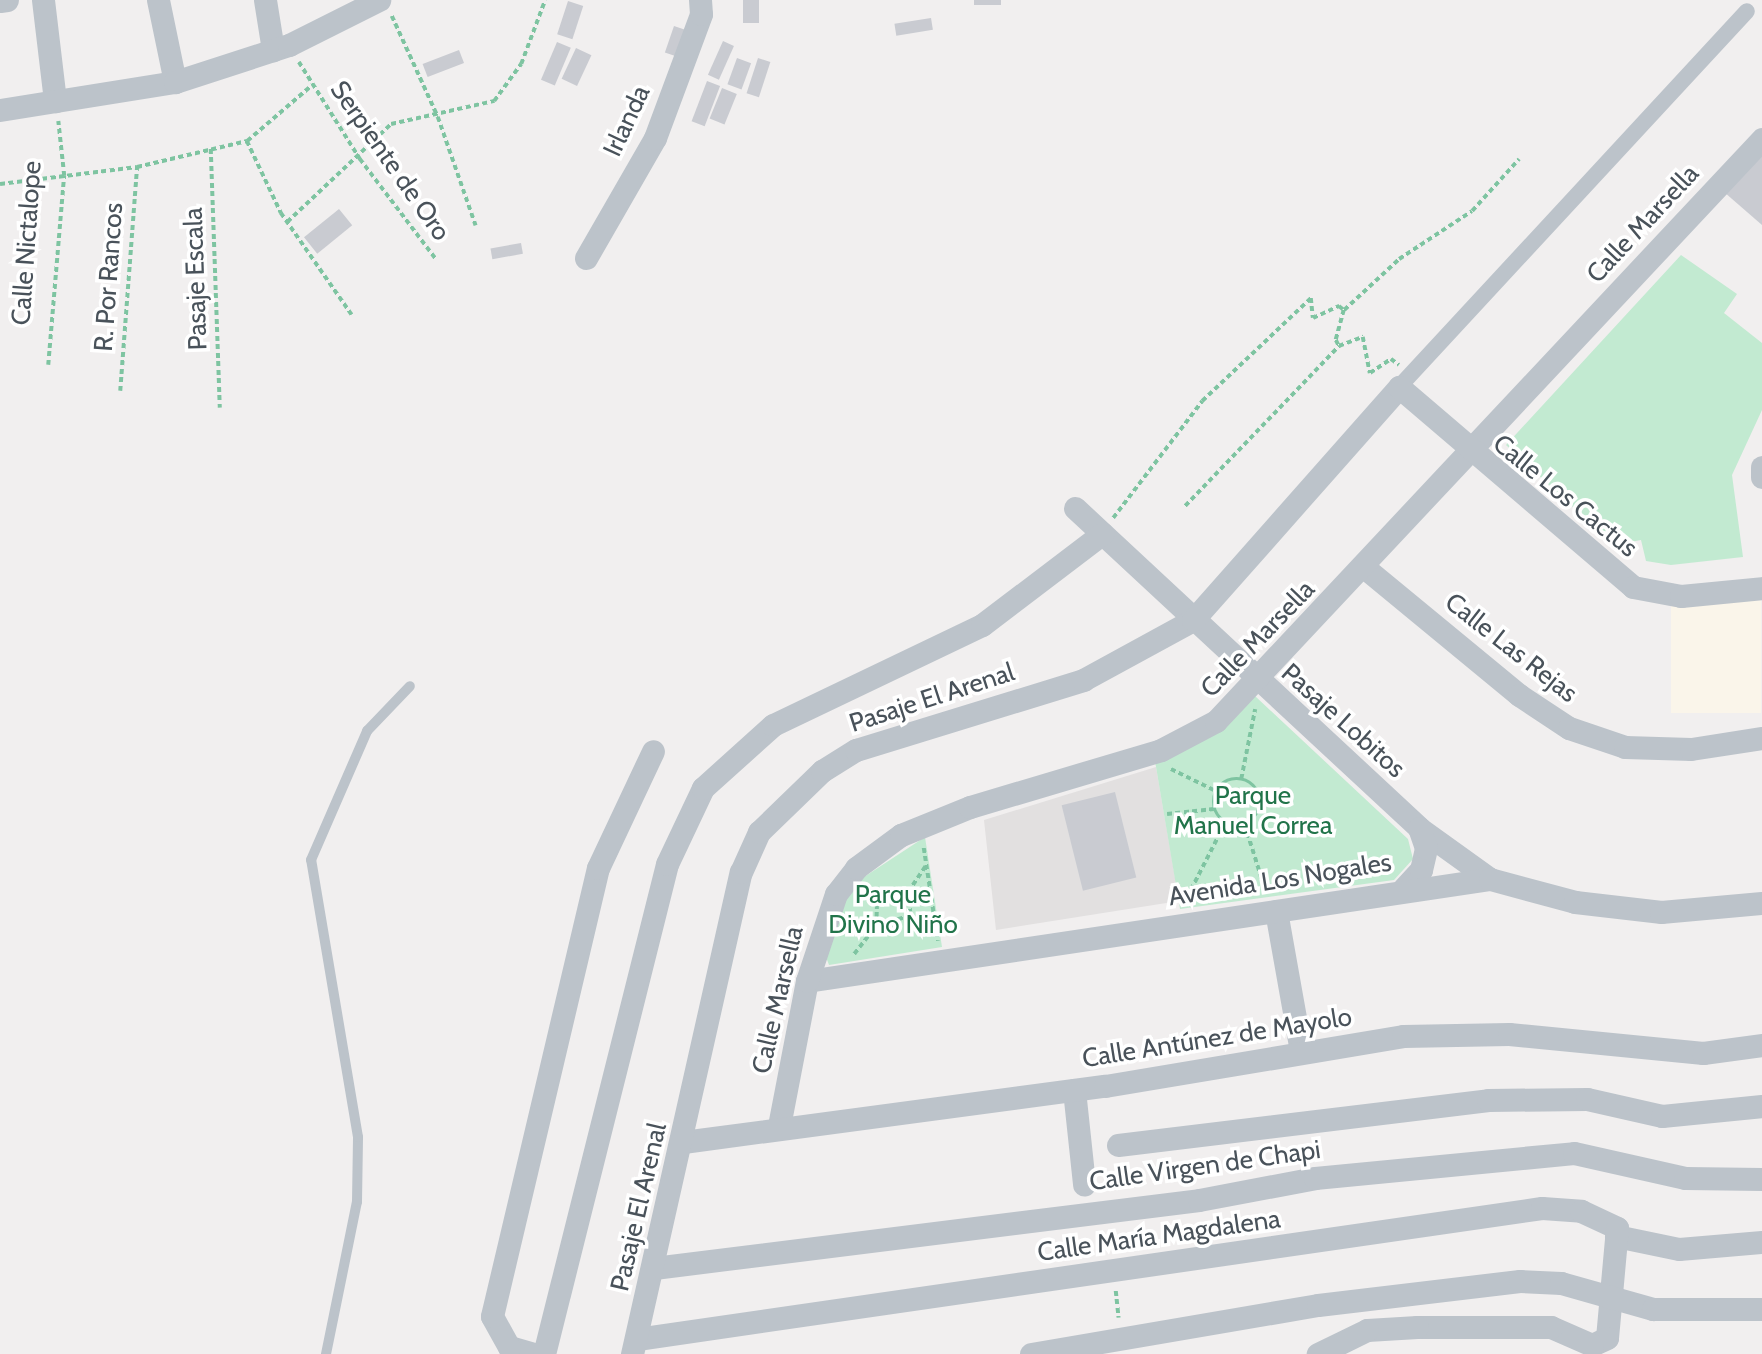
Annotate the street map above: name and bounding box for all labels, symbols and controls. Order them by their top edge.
street label: Serpiente de Oro [323,75,457,247]
street label: Irlanda [597,81,657,161]
street label: Calle Marsella [1580,158,1706,290]
street label: Calle Nictalope [6,160,48,326]
street label: R. Por Rancos [88,202,130,352]
street label: Pasaje Escala [178,207,214,351]
street label: Calle Los Cactus [1486,428,1644,564]
street label: Calle Marsella [1195,574,1321,704]
street label: Calle Las Rejas [1439,587,1583,709]
street label: Pasaje El Arenal [846,657,1018,739]
street label: Pasaje Lobitos [1275,657,1411,785]
park label: Parque Manuel Correa [1174,780,1332,842]
street label: Avenida Los Nogales [1166,847,1394,913]
park label: Parque Divino Niño [828,879,958,940]
street label: Calle Marsella [746,923,810,1077]
street label: Calle Antúnez de Mayolo [1080,1001,1354,1075]
street label: Pasaje El Arenal [604,1120,674,1294]
street label: Calle Virgen de Chapi [1087,1134,1323,1198]
street label: Calle María Magdalena [1036,1204,1282,1268]

